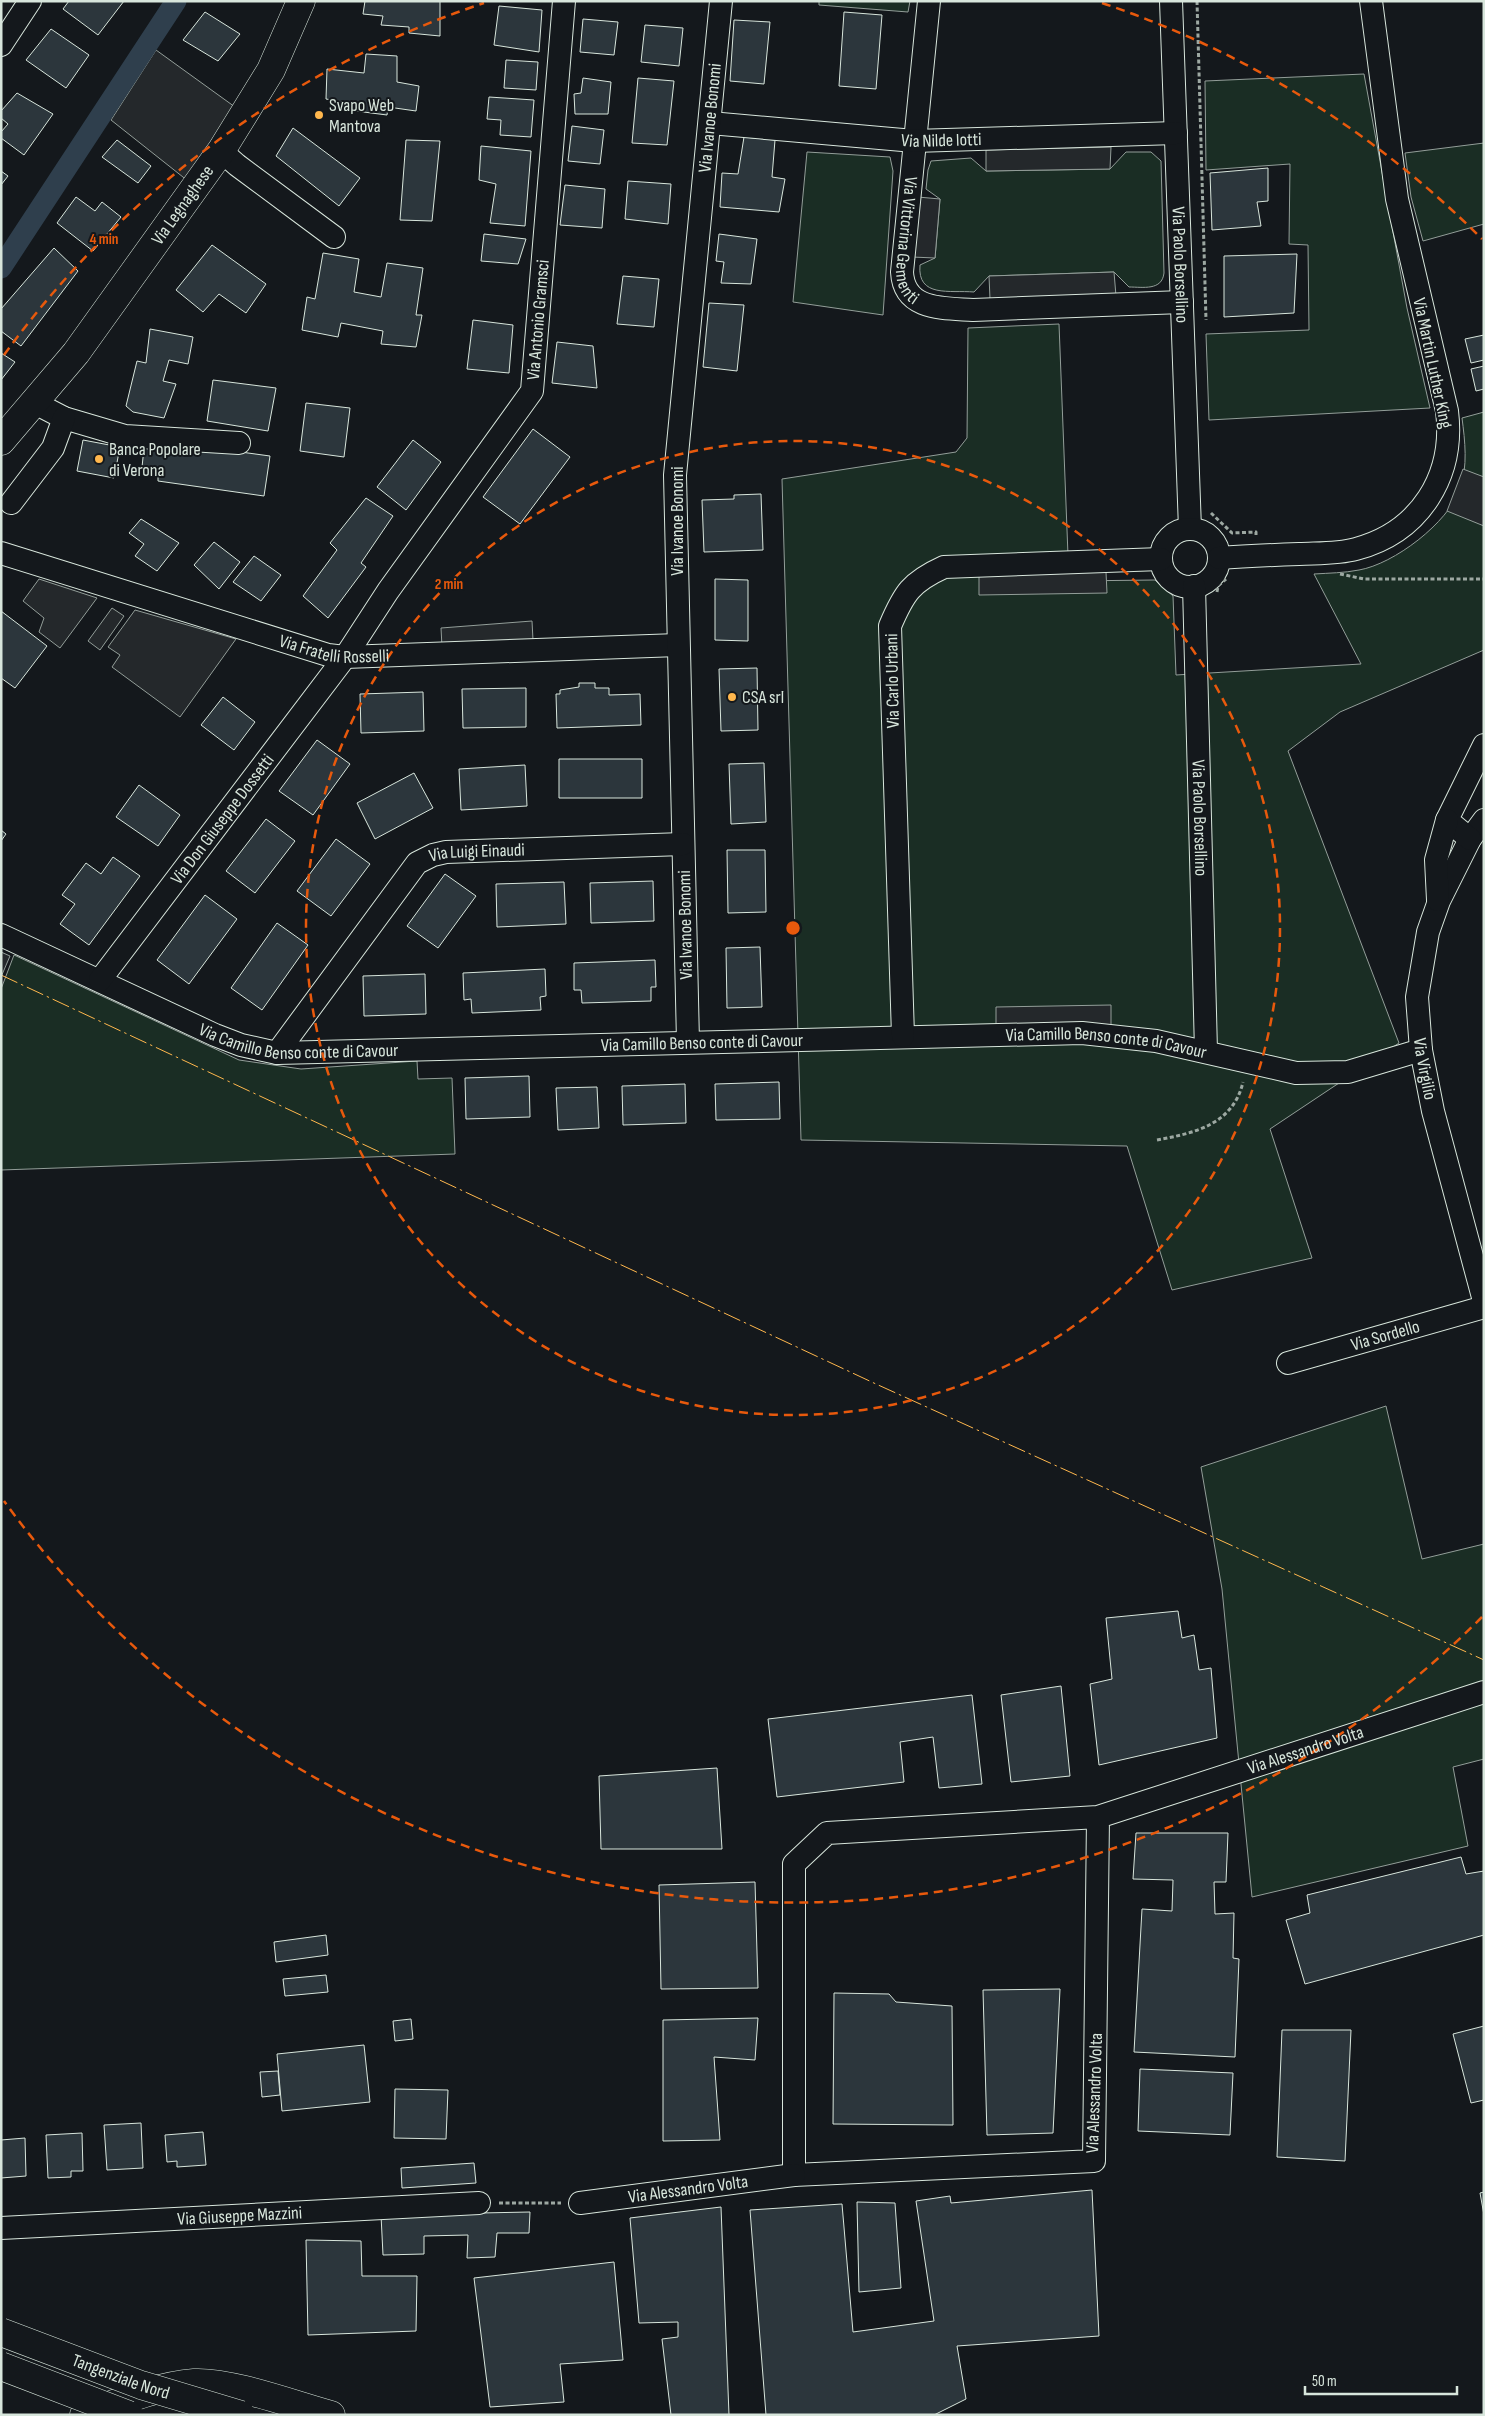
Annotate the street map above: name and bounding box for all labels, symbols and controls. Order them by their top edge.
street label: Via Ivanoe Bonomi [694,62,726,173]
place label: Svapo Web Mantova [329,95,394,137]
marker: Svapo Web Mantova [313,109,325,121]
street label: Via Nilde Iotti [900,129,982,152]
street label: Via Legnaghese [147,161,218,249]
street label: Via Vittorina Gementi [891,176,923,309]
street label: Via Paolo Borsellino [1167,206,1193,323]
text: 4 min [90,230,118,249]
street label: Via Antonio Gramsci [523,259,554,381]
street label: Via Martin Luther King [1408,296,1457,430]
place label: Banca Popolare di Verona [109,439,201,481]
marker: Banca Popolare di Verona [93,453,105,465]
street label: Via Ivanoe Bonomi [667,466,688,576]
text: 2 min [435,575,463,594]
street label: Via Fratelli Rosselli [277,630,390,668]
street label: Via Carlo Urbani [881,633,904,729]
place label: CSA srl [742,687,784,708]
marker: CSA srl [726,691,738,703]
street label: Via Don Giuseppe Dossetti [167,750,278,888]
street label: Via Paolo Borsellino [1187,759,1211,876]
street label: Via Luigi Einaudi [427,839,525,867]
street label: Via Ivanoe Bonomi [674,870,697,980]
centre of rings [784,919,802,937]
street label: Via Camillo Benso conte di Cavour [195,1019,399,1064]
street label: Via Camillo Benso conte di Cavour [1005,1023,1209,1063]
street label: Via Camillo Benso conte di Cavour [600,1030,803,1056]
street label: Via Virgilio [1409,1037,1441,1102]
street label: Via Sordello [1349,1316,1422,1355]
street label: Via Alessandro Volta [1245,1722,1366,1779]
street label: Via Alessandro Volta [1082,2032,1107,2154]
street label: Via Alessandro Volta [627,2171,749,2208]
street label: Via Giuseppe Mazzini [177,2202,303,2230]
street label: Tangenziale Nord [69,2350,172,2404]
scale bar [1305,2364,1458,2396]
text: 50 m [1312,2372,1337,2391]

